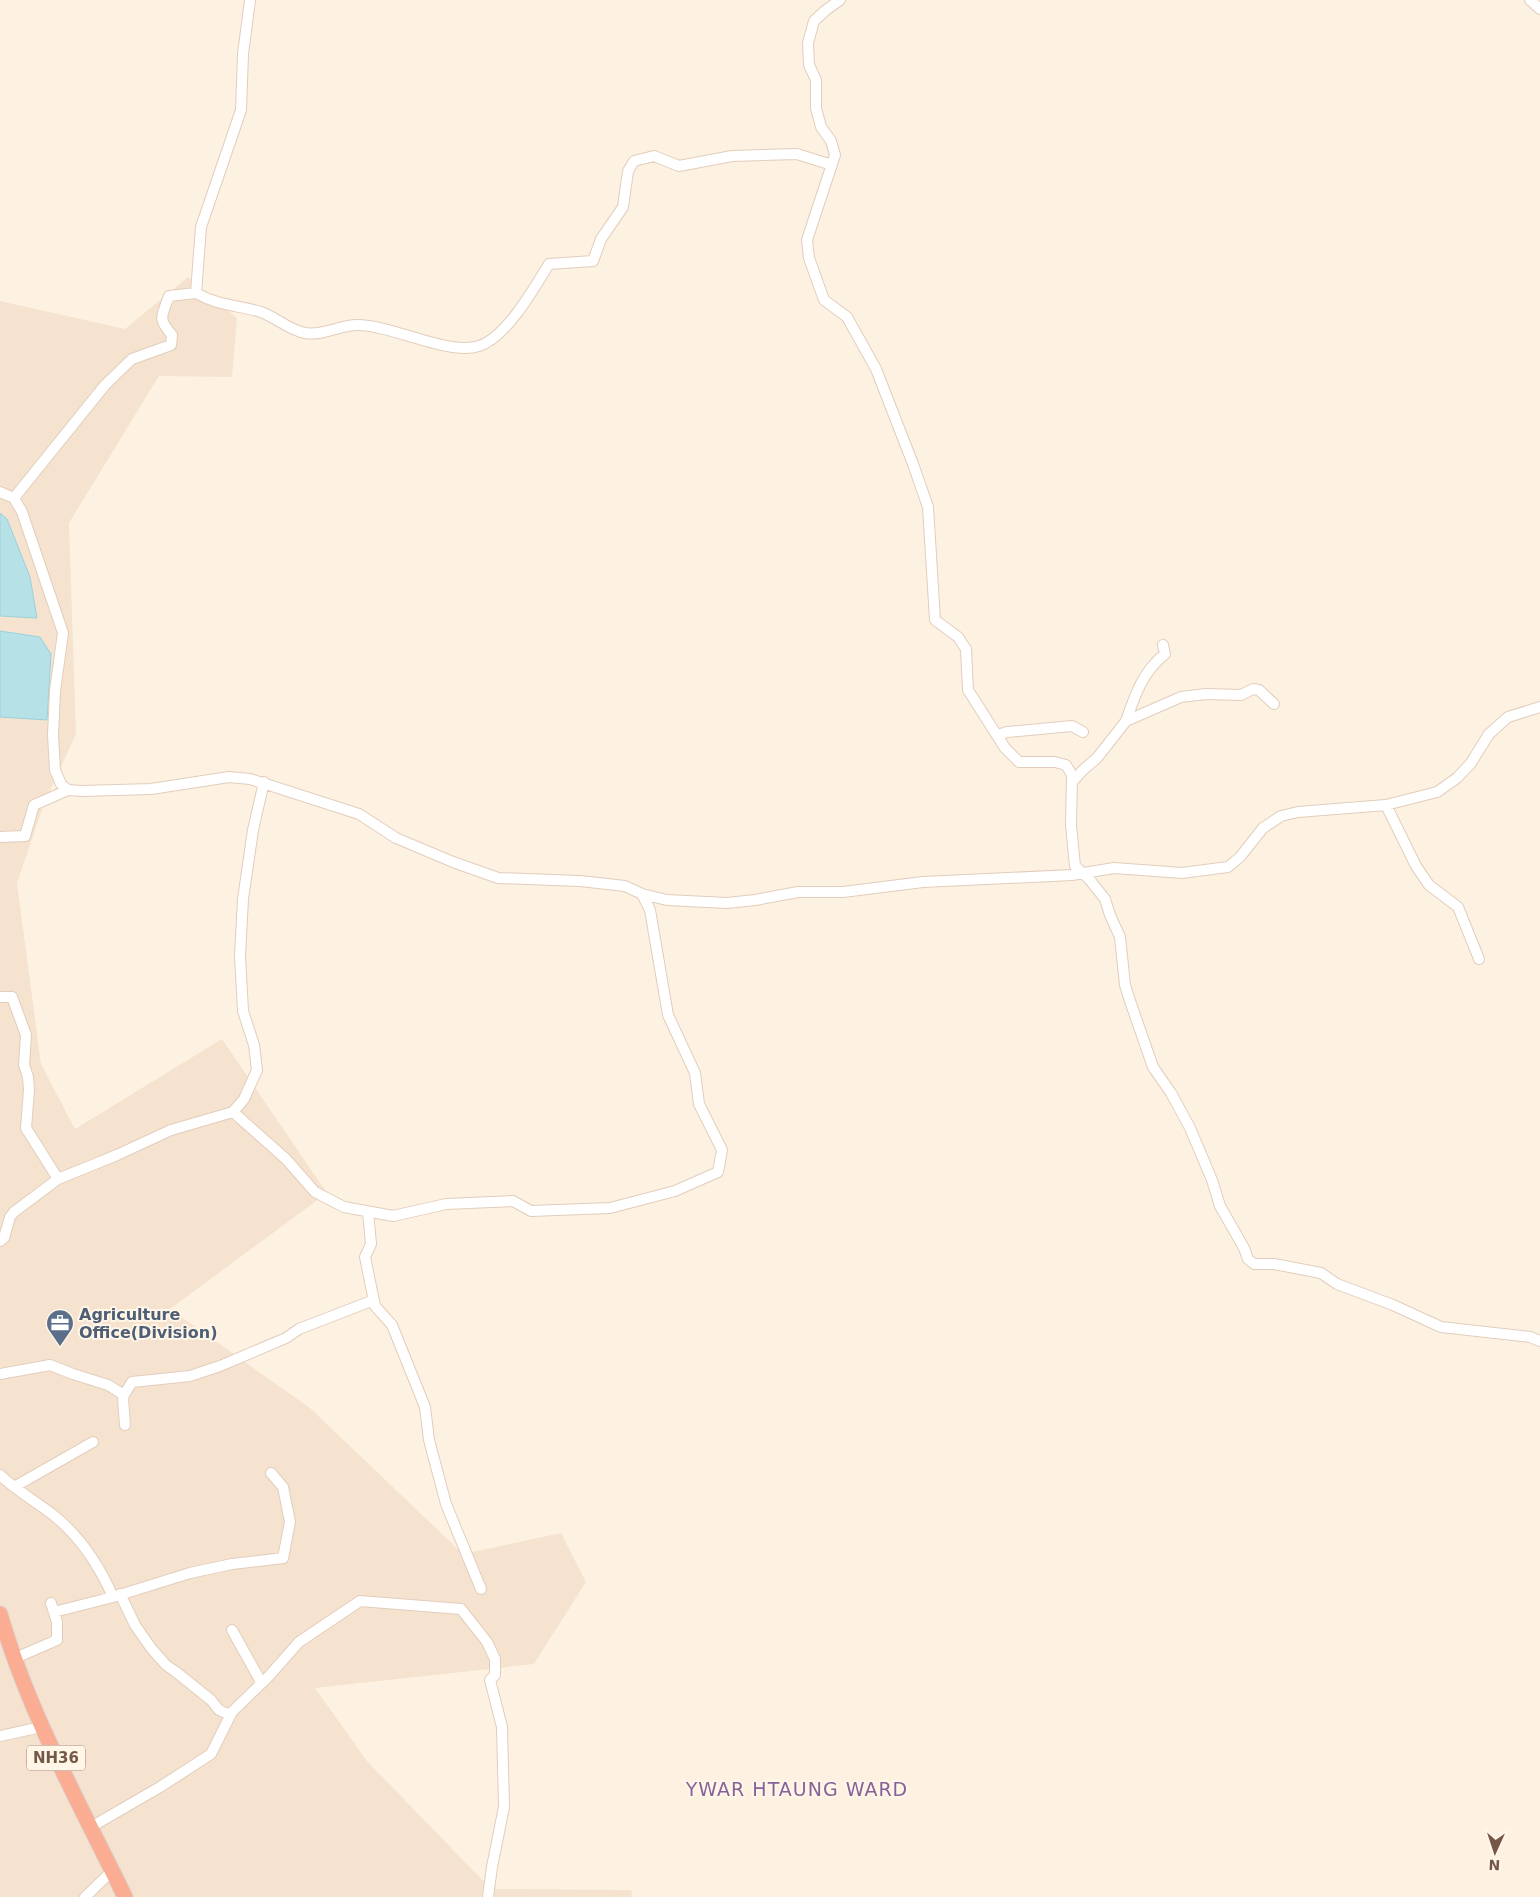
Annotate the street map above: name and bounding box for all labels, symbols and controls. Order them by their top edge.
place label: Agriculture Office(Division) [79,1305,217,1342]
office icon: Agriculture Office(Division) [45,1308,75,1347]
road number: NH36 [27,1746,85,1770]
district label: YWAR HTAUNG WARD [685,1778,908,1800]
north arrow [1470,1827,1520,1877]
text: N [1488,1857,1501,1873]

